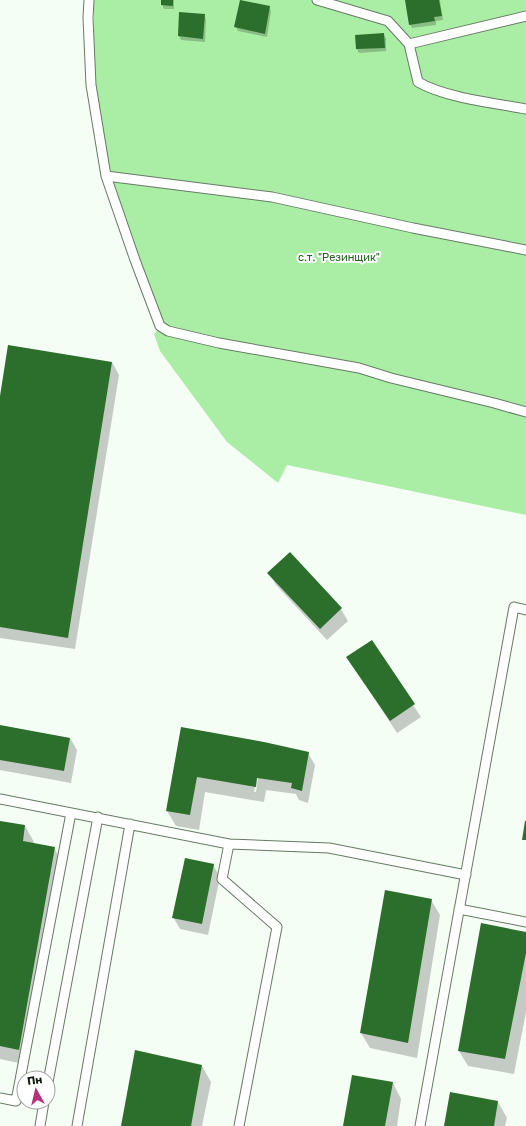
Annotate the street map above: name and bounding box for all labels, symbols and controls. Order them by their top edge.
park label: с.т. "Резинщик" [298,251,380,264]
north arrow [16,1070,56,1110]
text: Пн [26,1073,43,1088]

